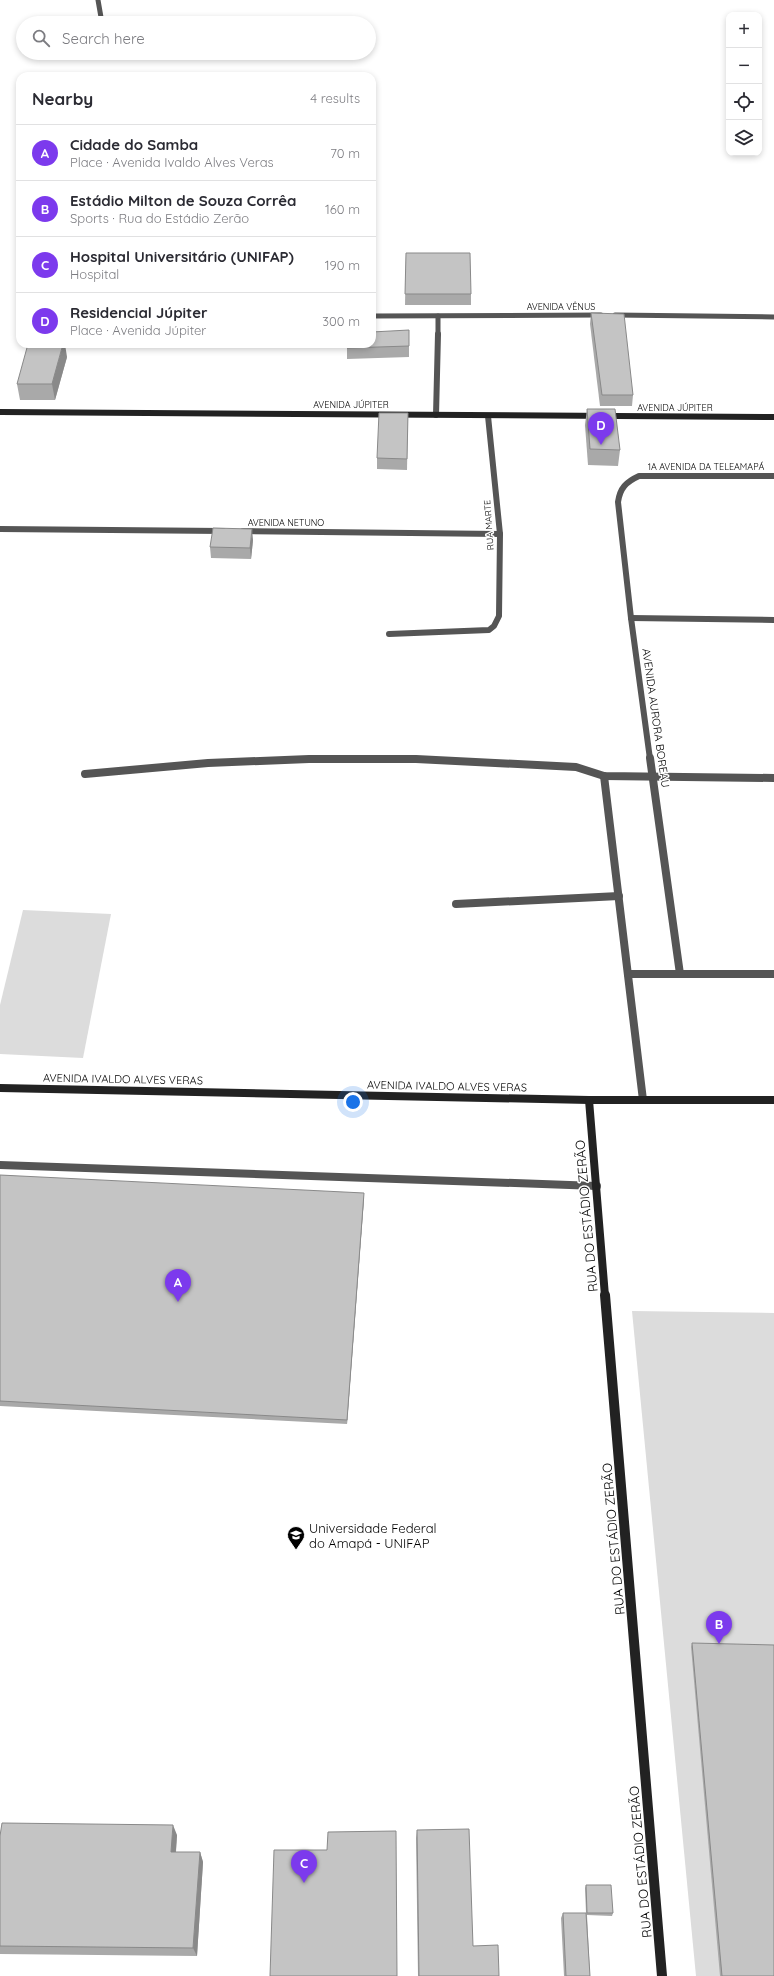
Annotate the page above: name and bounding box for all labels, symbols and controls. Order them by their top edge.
map controls [726,12,762,156]
button: + [726,12,762,48]
search box [16,16,376,60]
icon: search [30,27,52,49]
text: Search here [62,29,145,48]
button: − [726,48,762,84]
button: locate [726,84,762,120]
text: Nearby [32,88,93,109]
text: 4 results [310,90,360,106]
button: layers [726,120,762,156]
text: Cidade do Samba [70,135,198,154]
text: A [41,145,49,161]
text: 70 m [330,145,360,161]
text: Place · Avenida Ivaldo Alves Veras [70,154,274,170]
text: Estádio Milton de Souza Corrêa [70,191,297,210]
text: B [41,201,49,217]
text: 160 m [325,201,360,217]
text: Sports · Rua do Estádio Zerão [70,210,249,226]
text: Hospital Universitário (UNIFAP) [70,247,294,266]
text: C [41,257,49,273]
text: 190 m [325,257,360,273]
text: Hospital [70,266,119,282]
street label: AVENIDA VÊNUS [527,301,595,312]
text: Residencial Júpiter [70,303,208,322]
text: D [40,313,50,329]
text: 300 m [322,313,360,329]
text: Place · Avenida Júpiter [70,322,206,338]
street label: AVENIDA JÚPITER [313,399,389,410]
street label: AVENIDA JÚPITER [637,402,713,413]
pin: D [588,412,614,445]
street label: 1A AVENIDA DA TELEAMAPÁ [648,461,764,472]
street label: RUA MARTE [481,500,496,551]
street label: AVENIDA NETUNO [248,517,324,528]
street label: AVENIDA AURORA BOREAU [639,647,673,789]
street label: AVENIDA IVALDO ALVES VERAS [43,1071,203,1087]
street label: AVENIDA IVALDO ALVES VERAS [367,1078,527,1094]
your location [343,1092,363,1112]
street label: RUA DO ESTÁDIO ZERÃO [571,1139,601,1293]
pin: A [165,1269,191,1302]
street label: RUA DO ESTÁDIO ZERÃO [598,1462,628,1616]
place label: Universidade Federal do Amapá - UNIFAP [309,1520,437,1551]
school or university icon: Universidade Federal do Amapá - UNIFAP [286,1525,306,1550]
pin: B [706,1611,732,1644]
street label: RUA DO ESTÁDIO ZERÃO [625,1785,655,1939]
pin: C [291,1850,317,1883]

